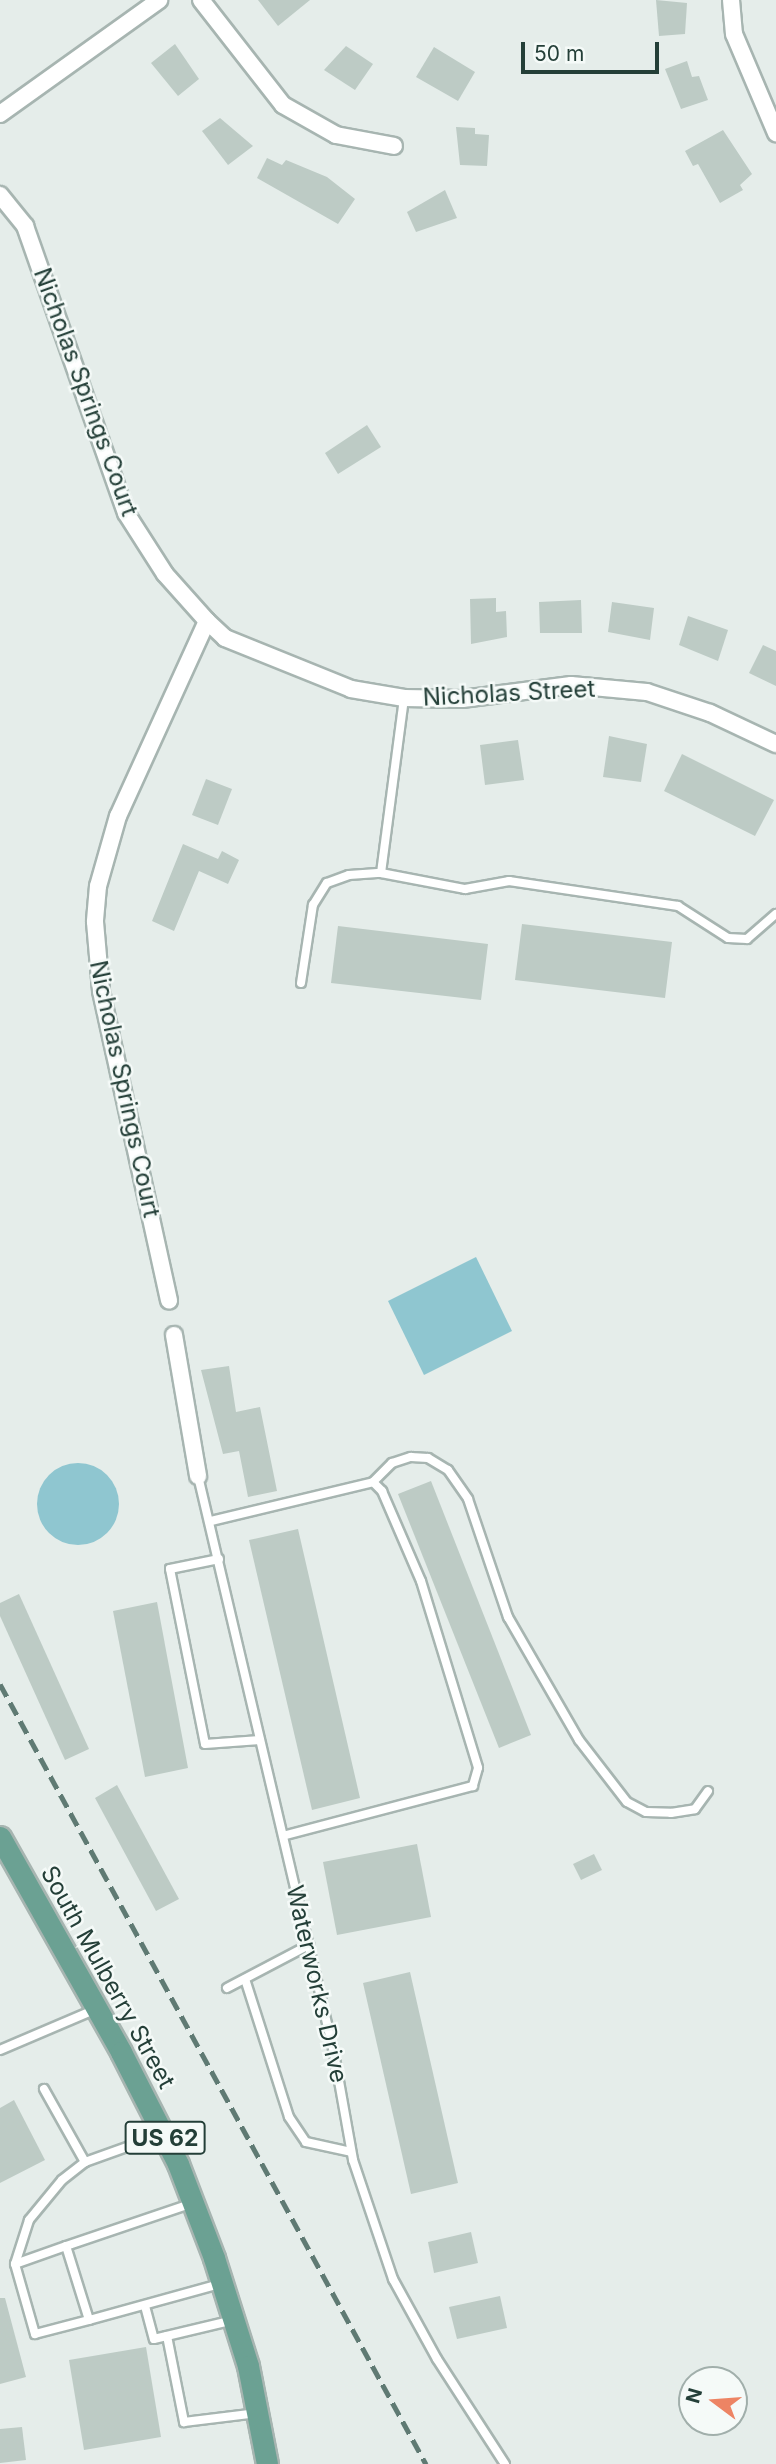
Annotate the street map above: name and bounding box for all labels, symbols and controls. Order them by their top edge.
scale bar [524,28,662,72]
text: 50 m [534,41,584,66]
street label: Nicholas Springs Court [28,264,144,520]
street label: Nicholas Street [422,674,596,712]
street label: Nicholas Springs Court [84,958,166,1220]
street label: South Mulberry Street [35,1861,181,2093]
street label: Waterworks Drive [280,1882,354,2086]
road number: US 62 [123,2118,207,2158]
north arrow [678,2366,748,2436]
text: N [681,2386,707,2406]

